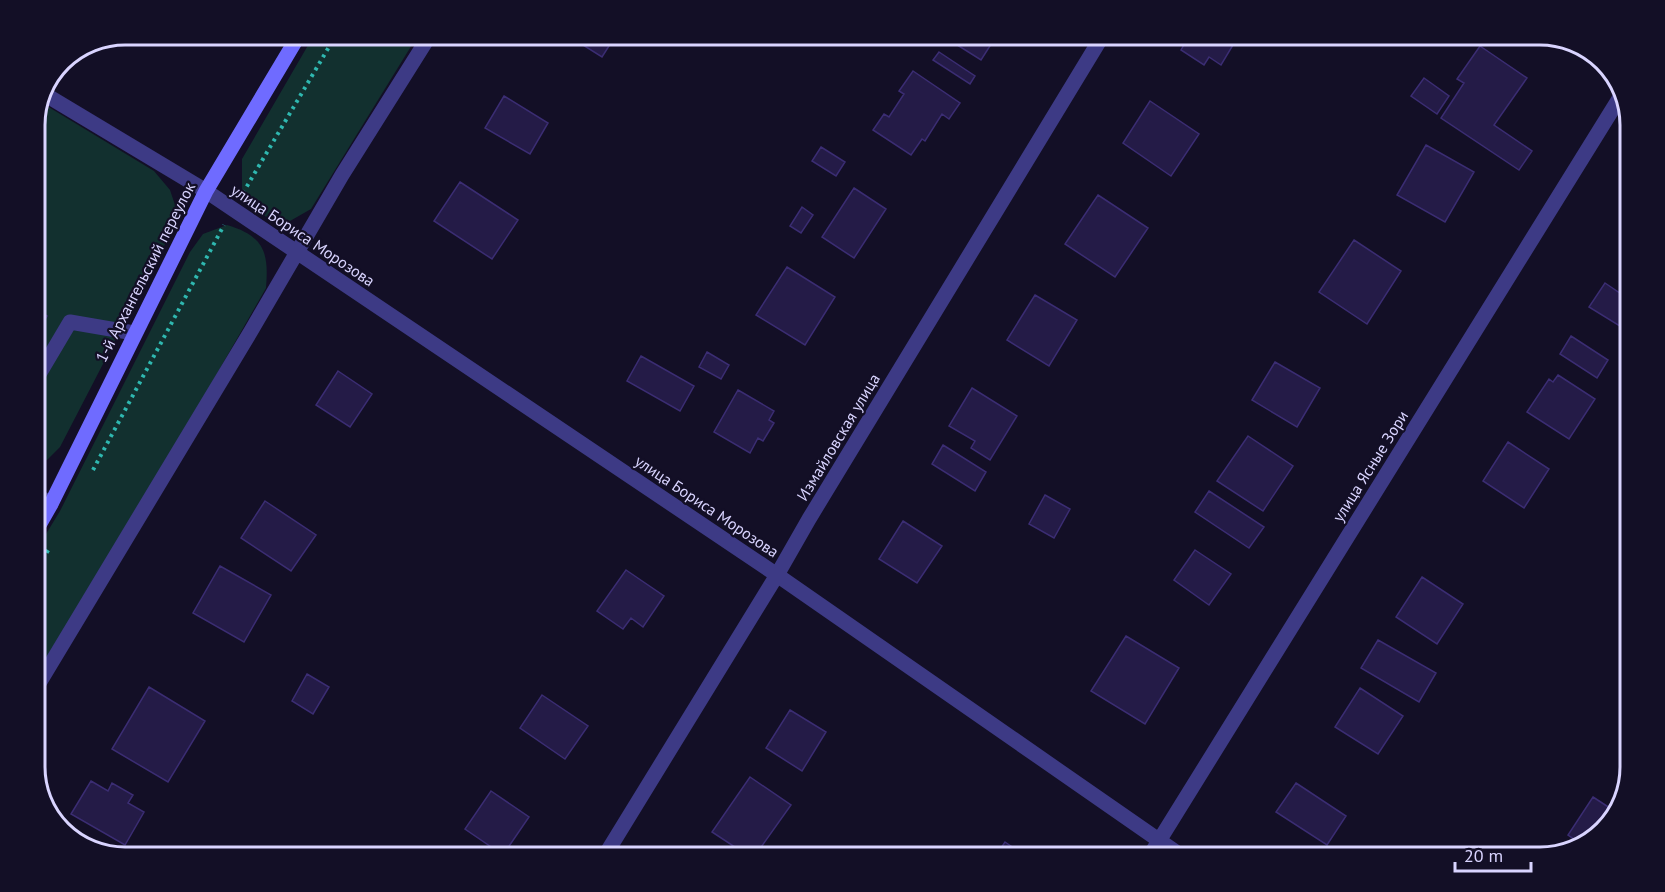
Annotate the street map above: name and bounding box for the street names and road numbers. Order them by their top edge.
street label: 1-й Архангельский переулок [91,178,199,365]
street label: улица Бориса Морозова [227,179,379,291]
street label: Измайловская улица [792,370,884,504]
street label: улица Ясные Зори [1328,407,1412,525]
street label: улица Бориса Морозова [631,450,783,562]

